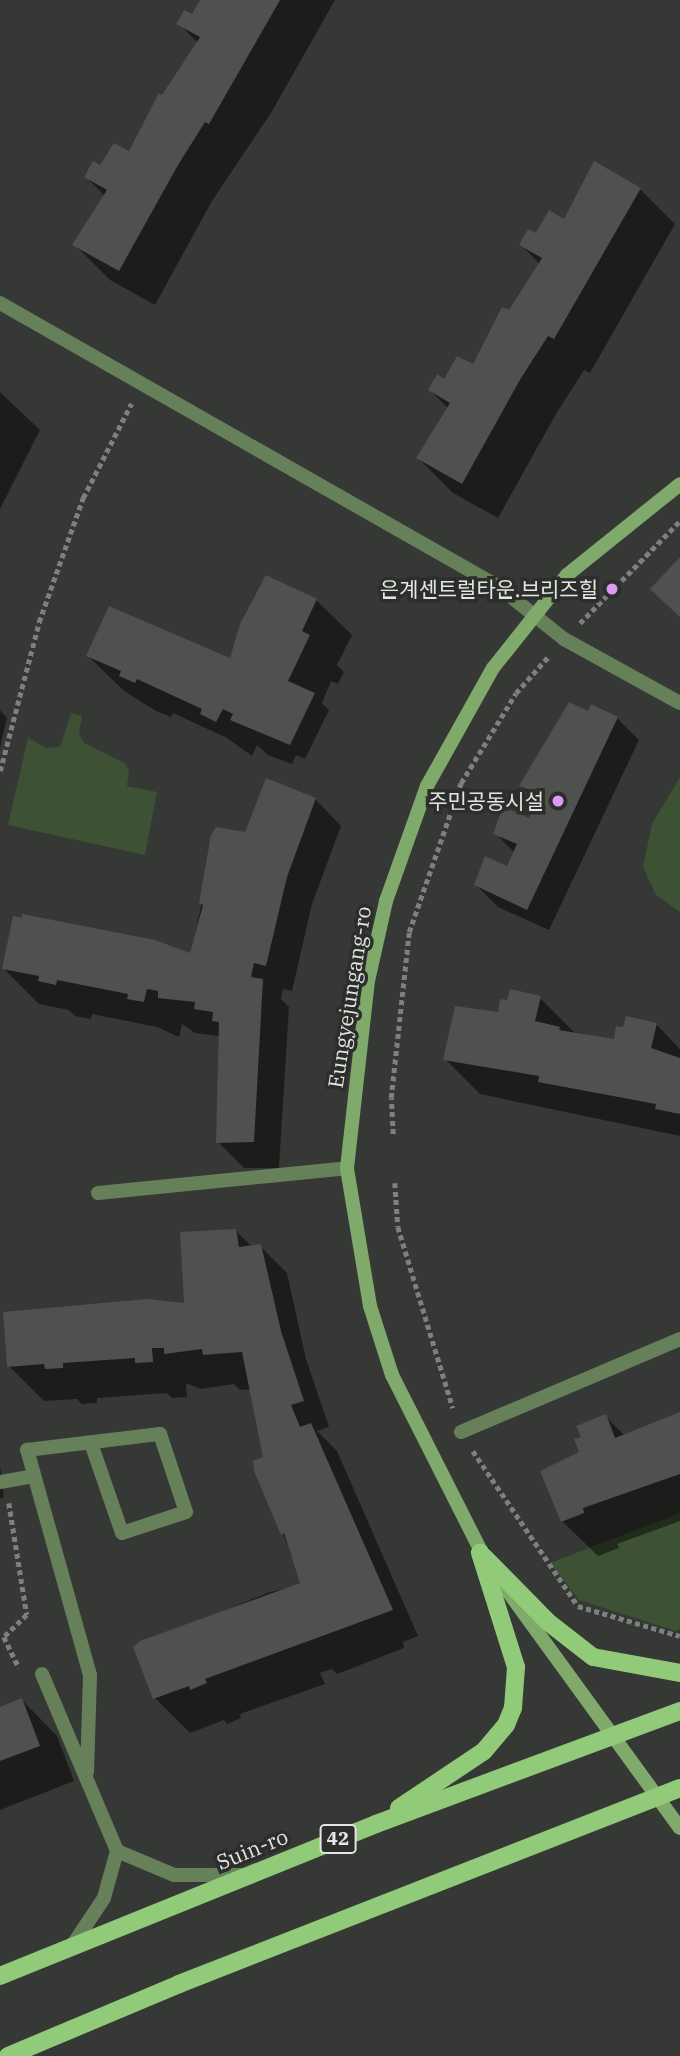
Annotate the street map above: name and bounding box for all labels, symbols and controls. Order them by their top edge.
place label: 은계센트럴타운.브리즈힐 [380,576,598,602]
marker: 은계센트럴타운.브리즈힐 [604,581,620,597]
place label: 주민공동시설 [428,788,544,814]
marker: 주민공동시설 [550,793,566,809]
street label: Eungyejungang-ro [322,904,376,1090]
street label: Suin-ro [213,1823,291,1875]
road number: 42 [319,1824,357,1854]

